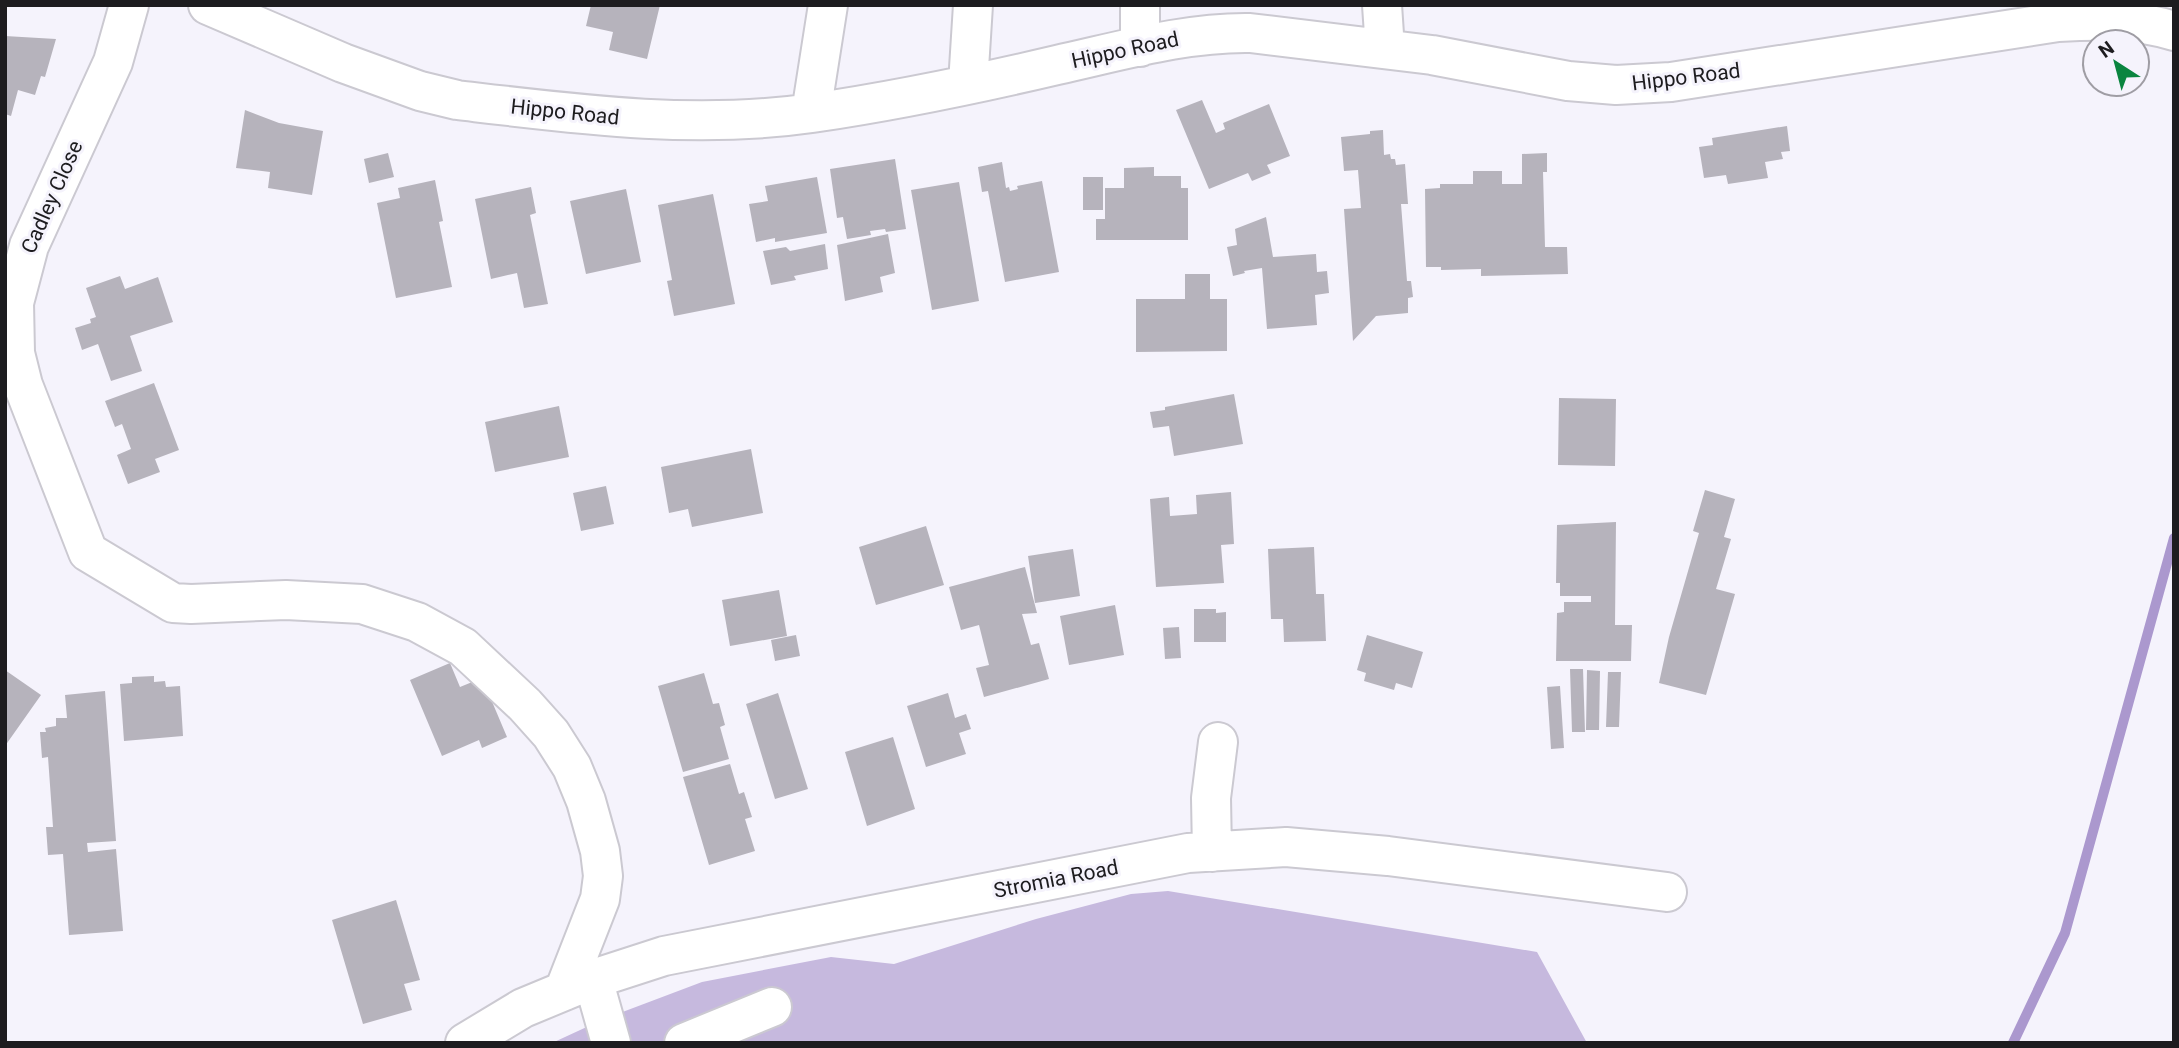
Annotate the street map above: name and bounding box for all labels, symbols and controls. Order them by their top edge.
street label: Hippo Road [1069,27,1181,73]
north arrow [2081,28,2151,98]
text: N [2094,36,2118,63]
street label: Hippo Road [1630,58,1742,96]
street label: Hippo Road [510,94,620,130]
street label: Cadley Close [16,137,88,257]
street label: Stromia Road [992,855,1120,903]

